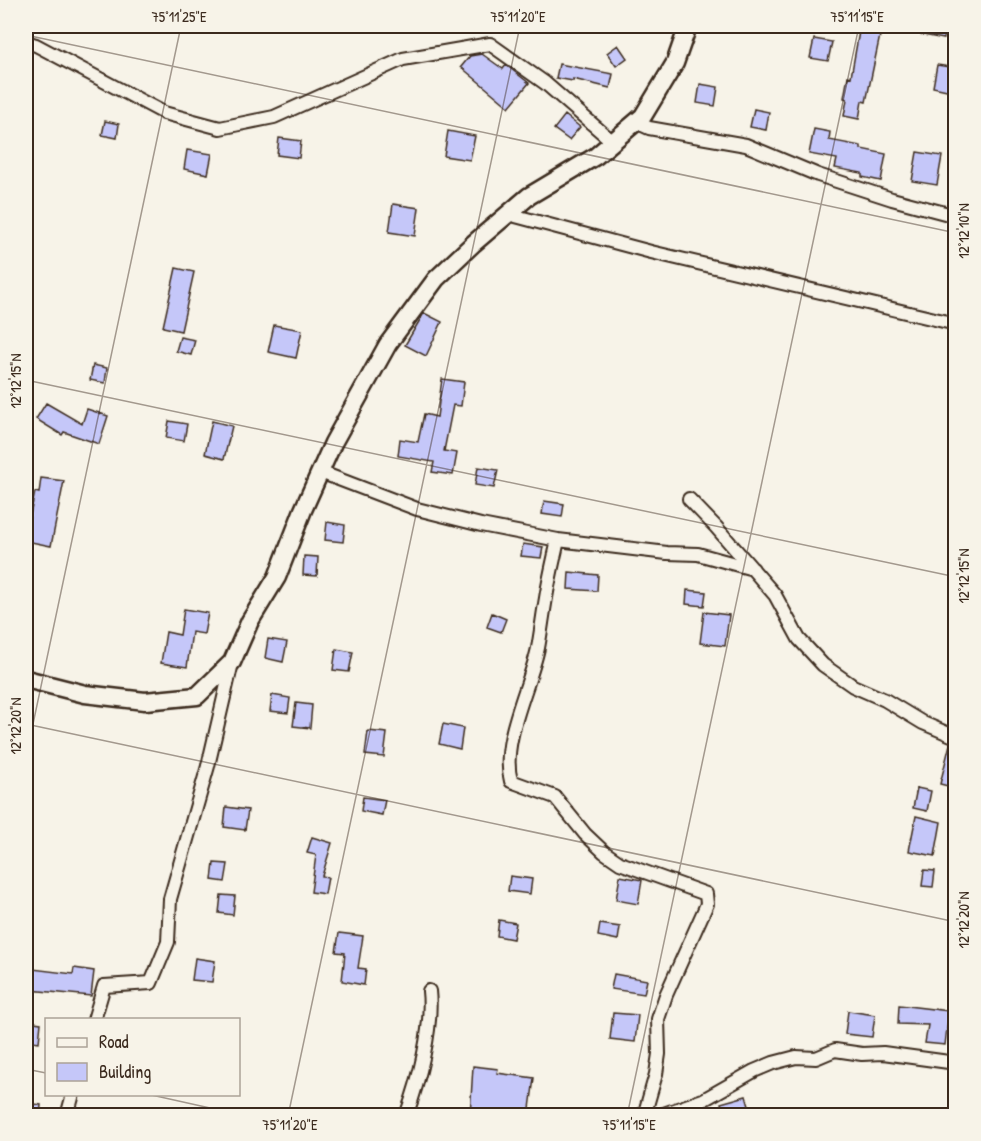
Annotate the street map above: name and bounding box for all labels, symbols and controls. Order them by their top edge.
text: 75°11'25"E [151,6,207,27]
text: 75°11'20"E [490,6,546,27]
text: 75°11'15"E [830,6,884,27]
text: 12°12'10"N [953,203,974,259]
text: 12°12'15"N [5,353,26,409]
text: 12°12'15"N [953,548,974,604]
text: 12°12'20"N [5,697,26,755]
text: 12°12'20"N [953,891,974,949]
legend [45,1018,240,1096]
text: Road [99,1029,129,1054]
text: Building [99,1059,151,1084]
text: 75°11'20"E [262,1114,318,1135]
text: 75°11'15"E [602,1114,656,1135]

